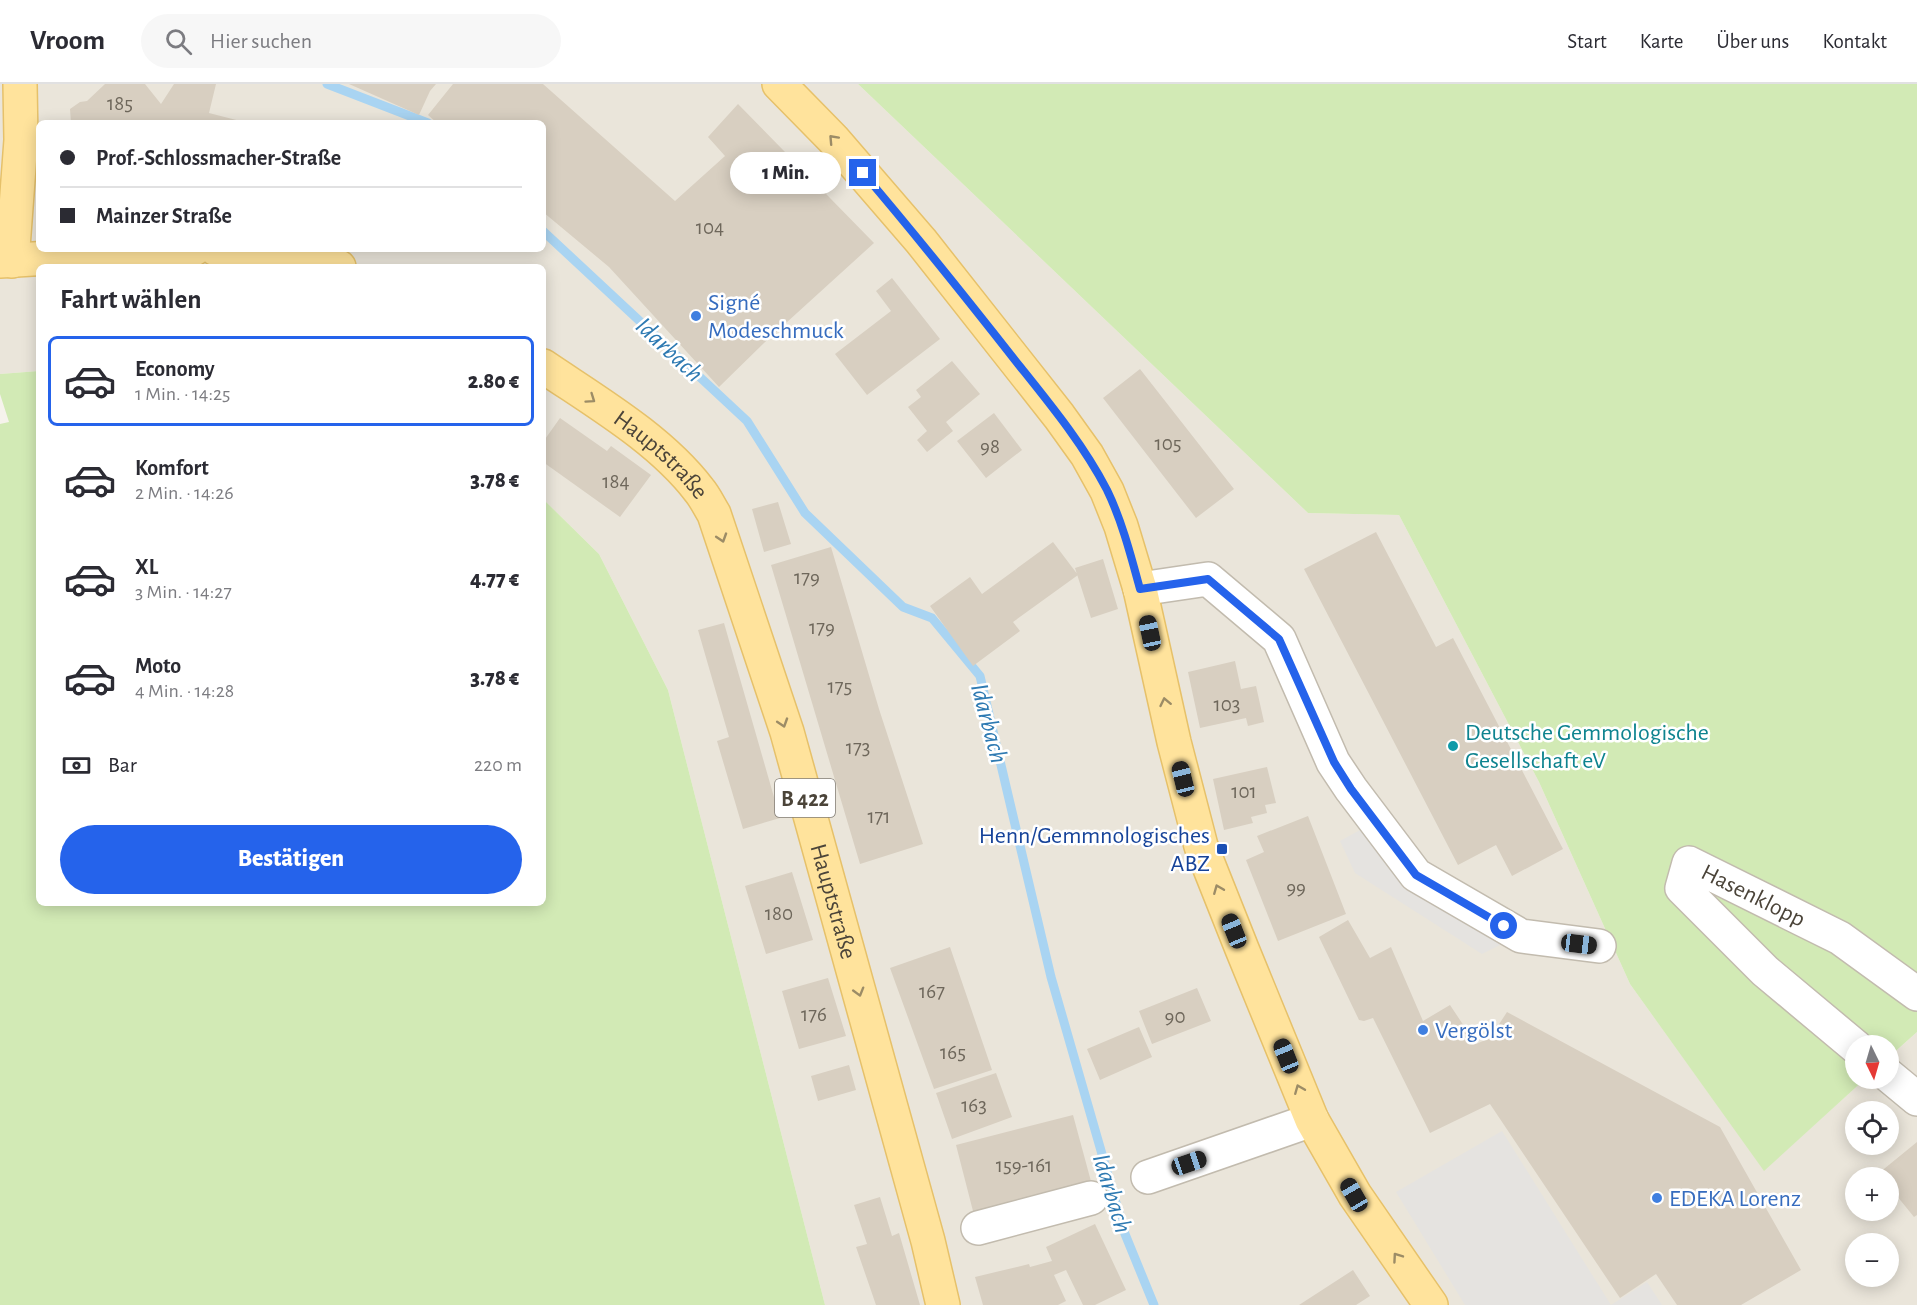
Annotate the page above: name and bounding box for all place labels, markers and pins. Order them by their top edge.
place label: Signé Modeschmuck [708,291,844,343]
marker: Signé Modeschmuck [689,309,703,323]
place label: Deutsche Gemmologische Gesellschaft eV [1465,721,1709,773]
marker: Deutsche Gemmologische Gesellschaft eV [1446,739,1460,753]
place label: Henn/Gemmnologisches ABZ [979,824,1210,876]
marker: Henn/Gemmnologisches ABZ [1215,842,1229,856]
place label: Vergölst [1435,1019,1513,1043]
marker: Vergölst [1416,1023,1430,1037]
place label: EDEKA Lorenz [1669,1187,1801,1211]
marker: EDEKA Lorenz [1650,1191,1664,1205]

